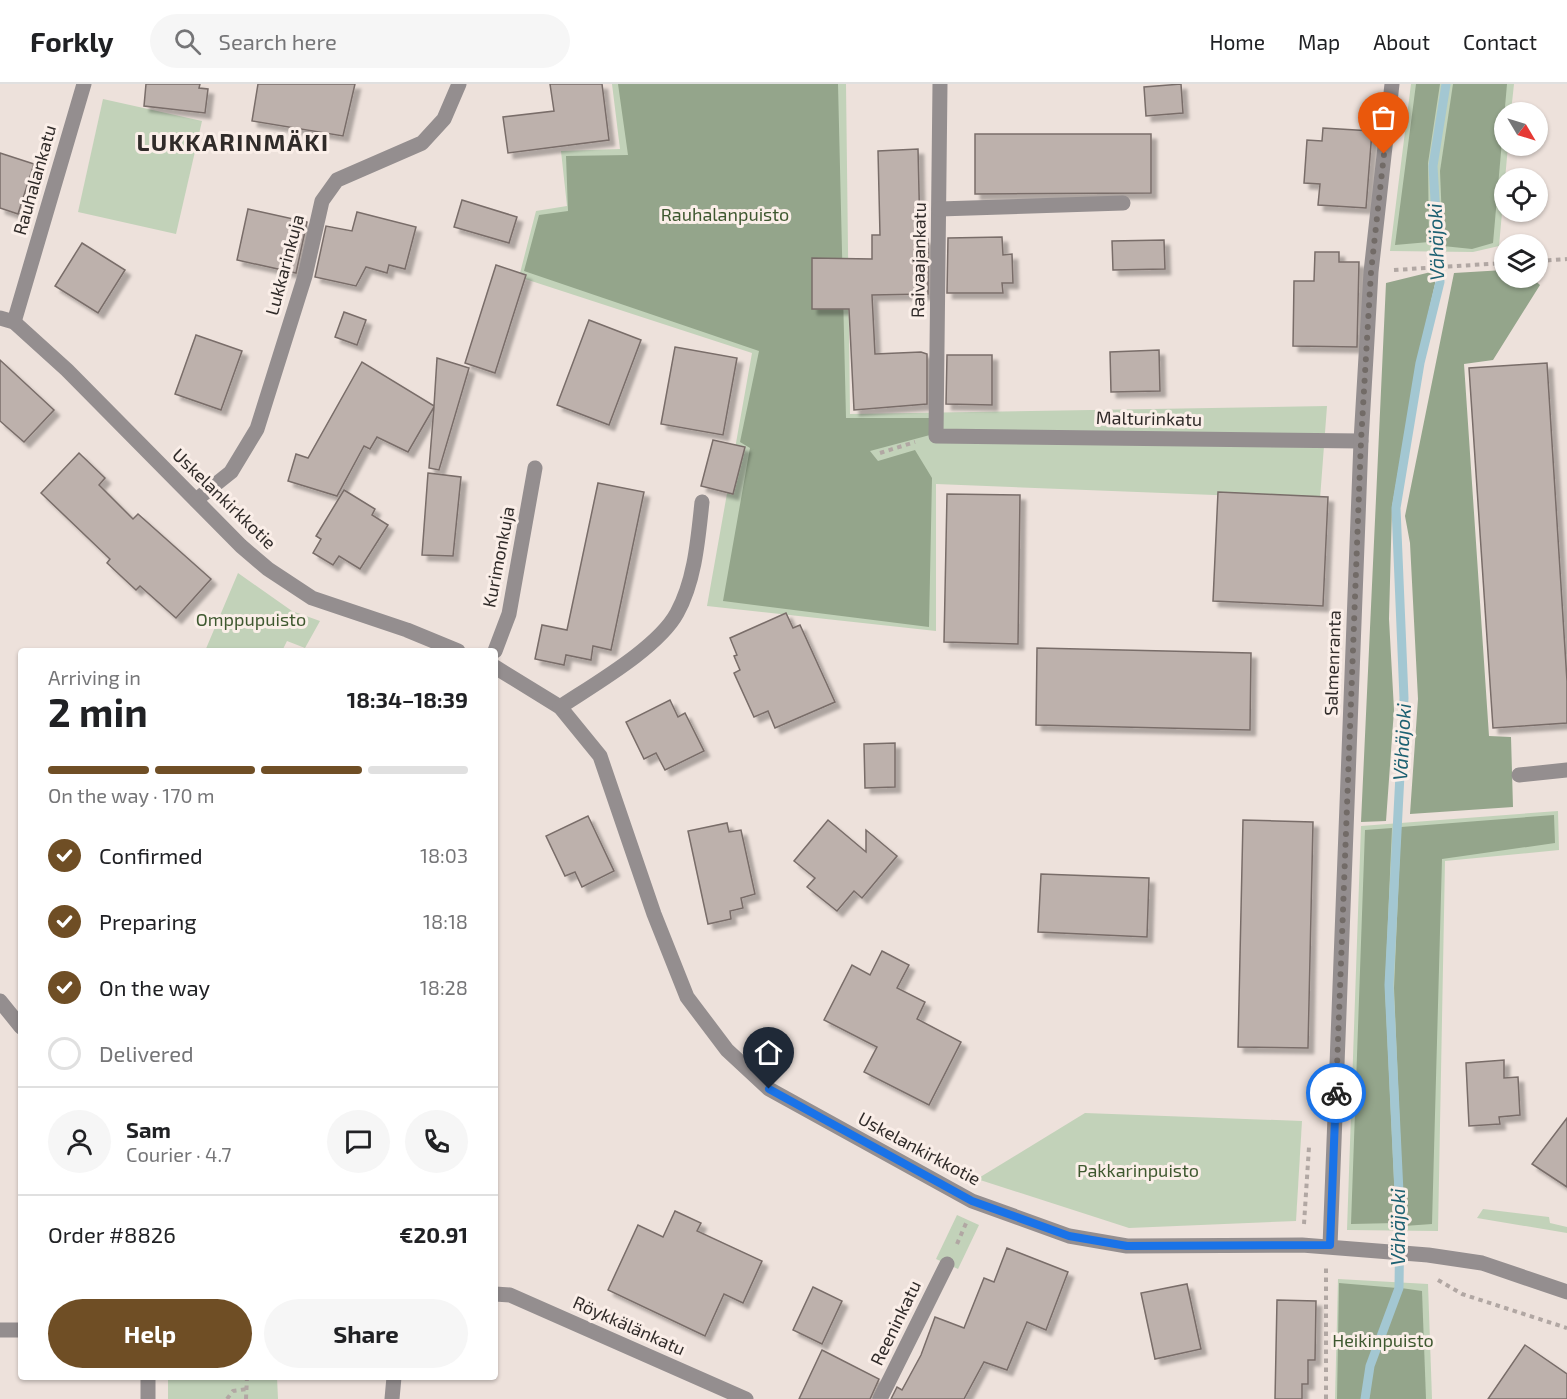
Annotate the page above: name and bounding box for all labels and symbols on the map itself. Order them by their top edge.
pin [1358,92,1409,154]
north arrow [1494,102,1548,156]
street label: Rauhalankatu [8,122,60,237]
district label: LUKKARINMÄKI [137,127,329,156]
street label: Raivaajankatu [906,202,930,318]
park label: Rauhalanpuisto [661,203,789,225]
water label: Vähäjoki [1422,203,1448,281]
street label: Lukkarinkuja [260,212,308,318]
street label: Malturinkatu [1096,406,1202,430]
street label: Uskelankirkkotie [168,443,281,553]
street label: Kurimonkuja [477,504,519,609]
park label: Omppupuisto [196,608,306,630]
street label: Salmenranta [1319,610,1345,716]
water label: Vähäjoki [1387,703,1415,781]
pin [743,1027,794,1089]
courier [1306,1063,1366,1123]
street label: Uskelankirkkotie [854,1107,984,1190]
park label: Pakkarinpuisto [1077,1159,1199,1181]
water label: Vähäjoki [1385,1188,1409,1266]
street label: Reeninkatu [865,1276,925,1369]
street label: Röykkälänkatu [570,1290,689,1360]
park label: Heikinpuisto [1332,1329,1434,1351]

